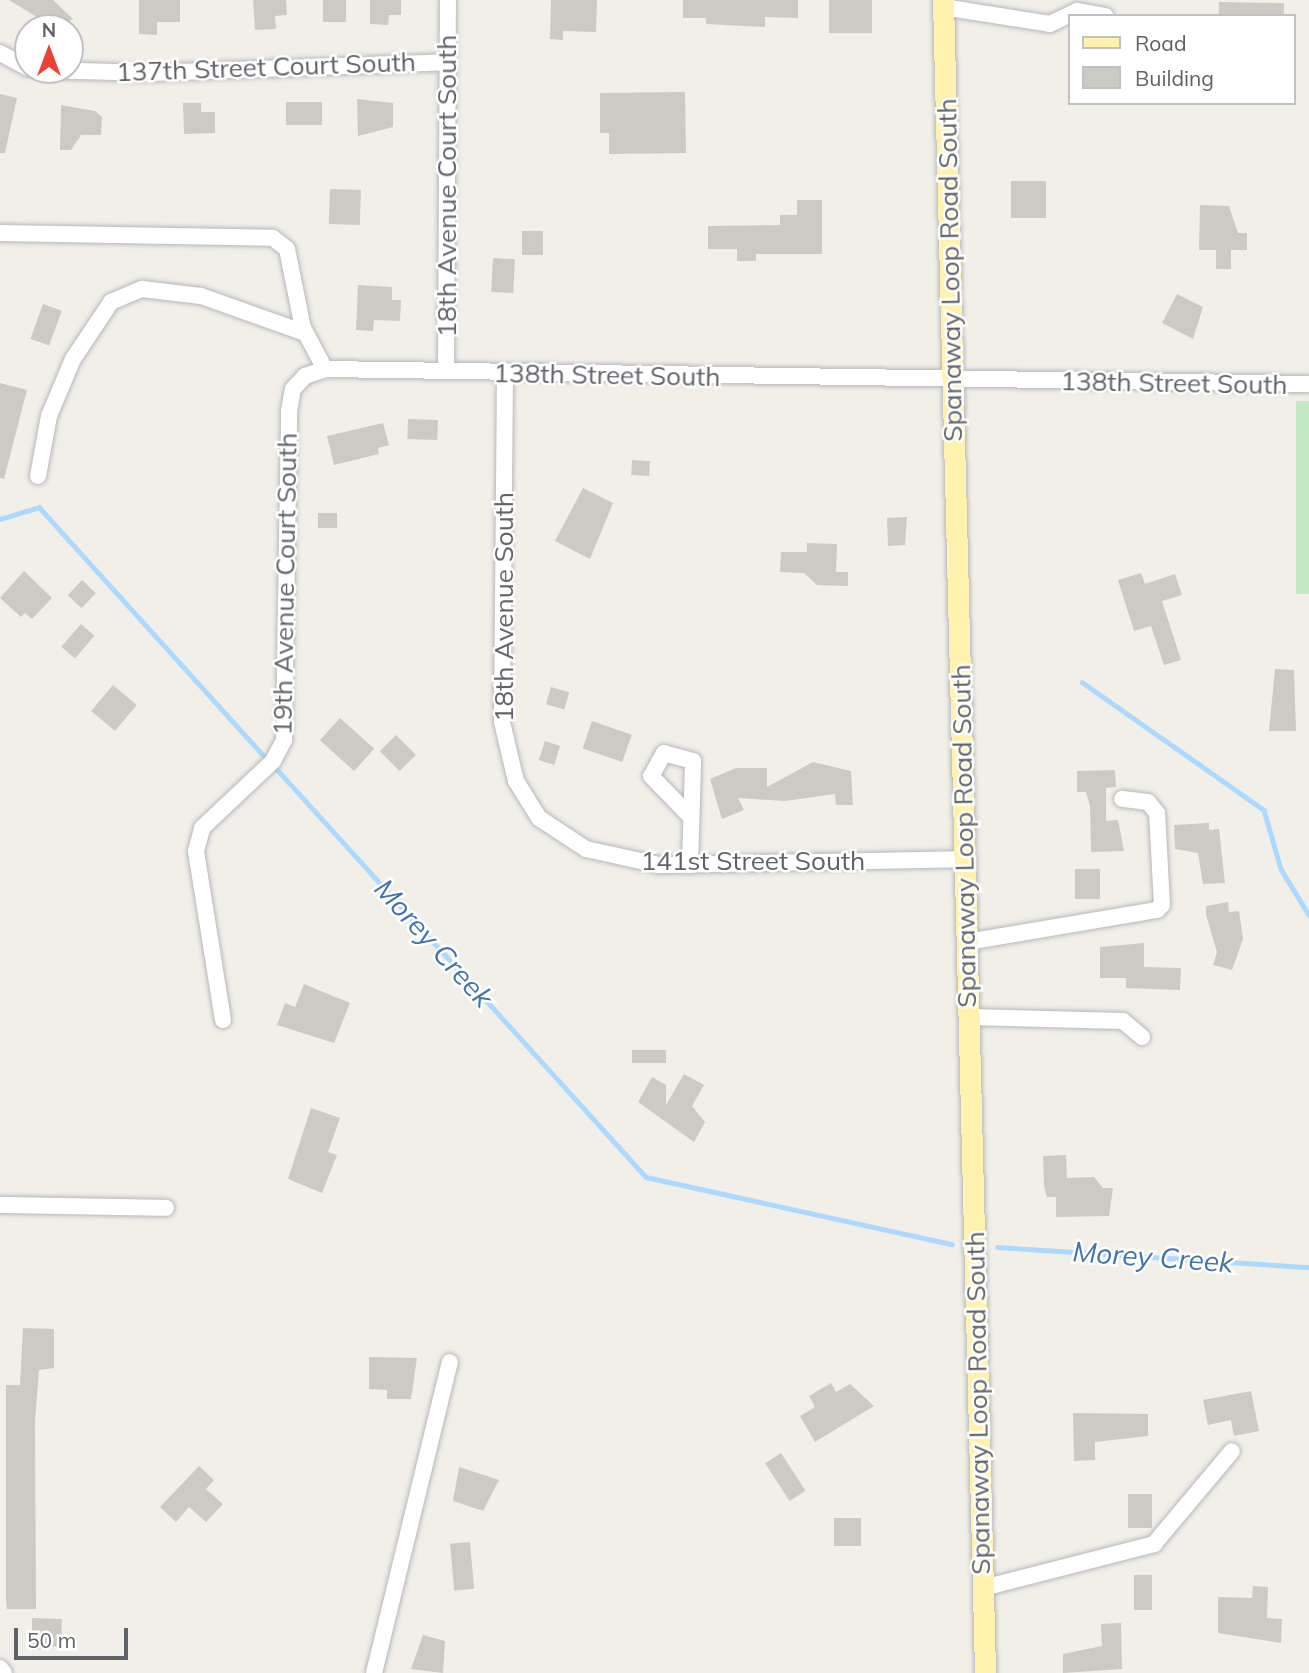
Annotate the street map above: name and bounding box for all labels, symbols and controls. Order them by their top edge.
north arrow [14,14,84,84]
legend [1068,14,1295,105]
text: N [42,18,56,42]
text: Road [1135,30,1186,56]
street label: 18th Avenue Court South [431,35,463,337]
street label: 137th Street Court South [116,46,416,88]
text: Building [1135,65,1214,91]
street label: Spanaway Loop Road South [931,98,969,442]
street label: 138th Street South [493,357,721,393]
street label: 138th Street South [1060,365,1288,401]
street label: 19th Avenue Court South [267,432,303,736]
street label: 18th Avenue South [488,492,520,722]
street label: Spanaway Loop Road South [945,664,983,1008]
street label: 141st Street South [641,845,865,877]
water label: Morey Creek [368,872,500,1014]
street label: Spanaway Loop Road South [959,1231,997,1575]
water label: Morey Creek [1071,1235,1235,1279]
scale bar [18,1614,131,1658]
text: 50 m [27,1627,76,1653]

